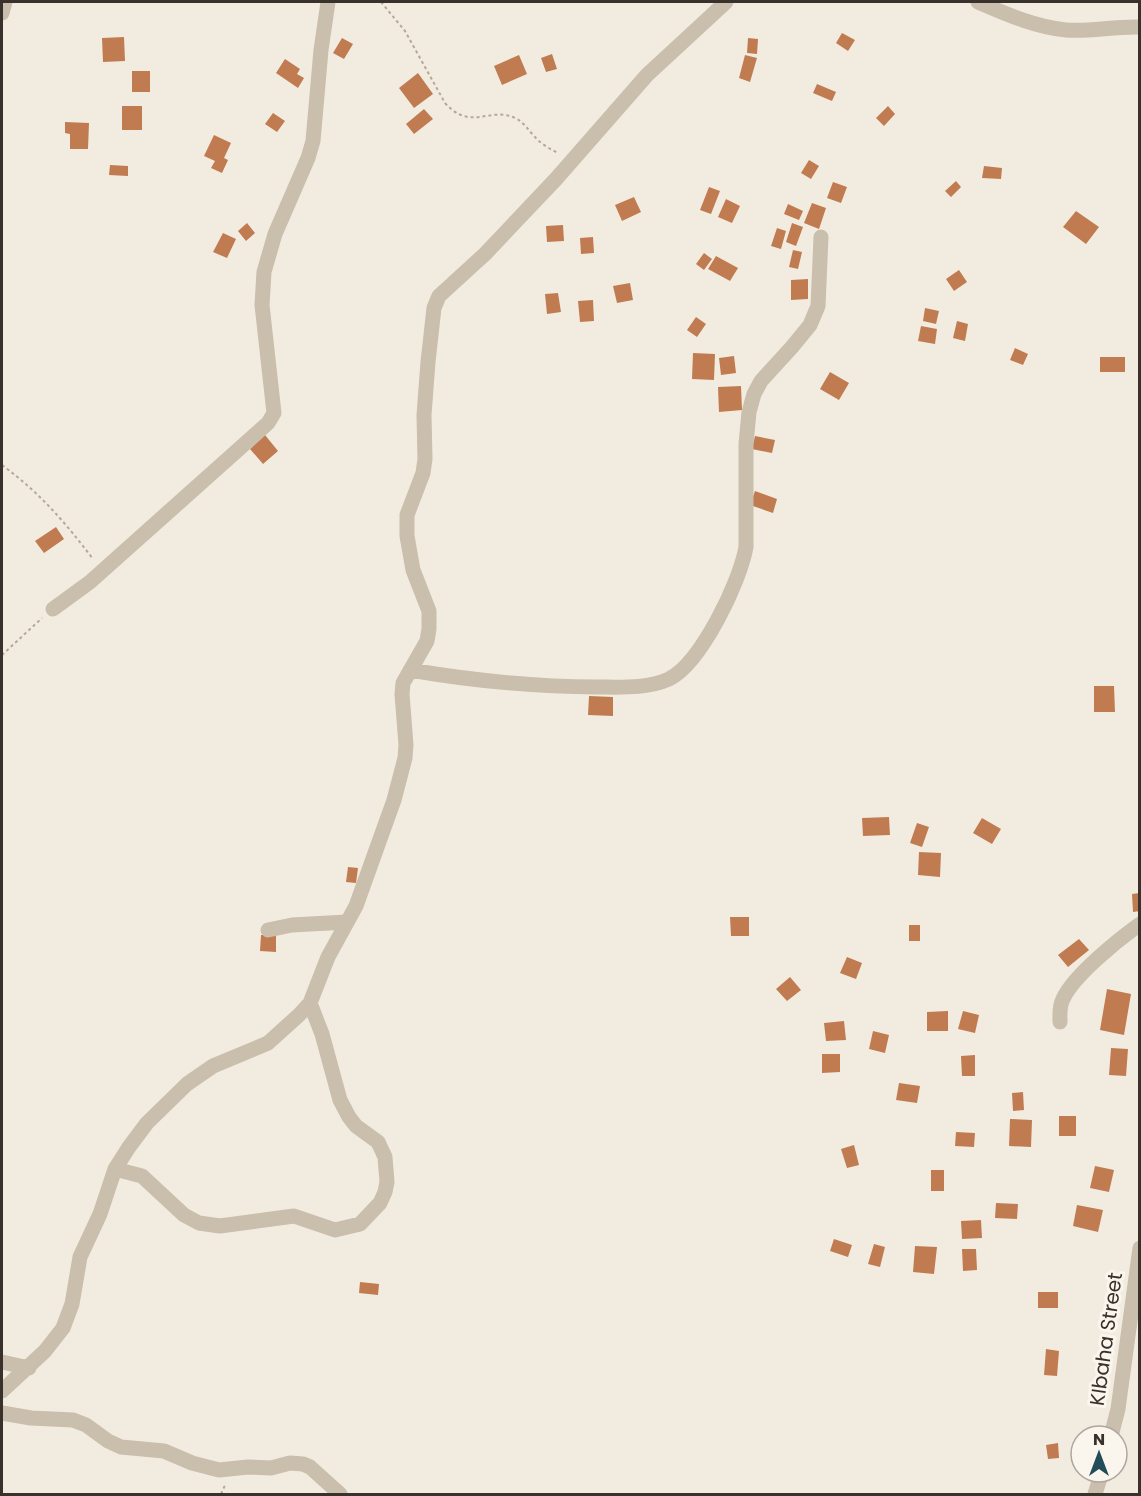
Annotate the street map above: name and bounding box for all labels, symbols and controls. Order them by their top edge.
street label: KIbaha Street [1083,1271,1129,1407]
north arrow [1069,1424,1129,1484]
text: N [1093,1428,1105,1451]

